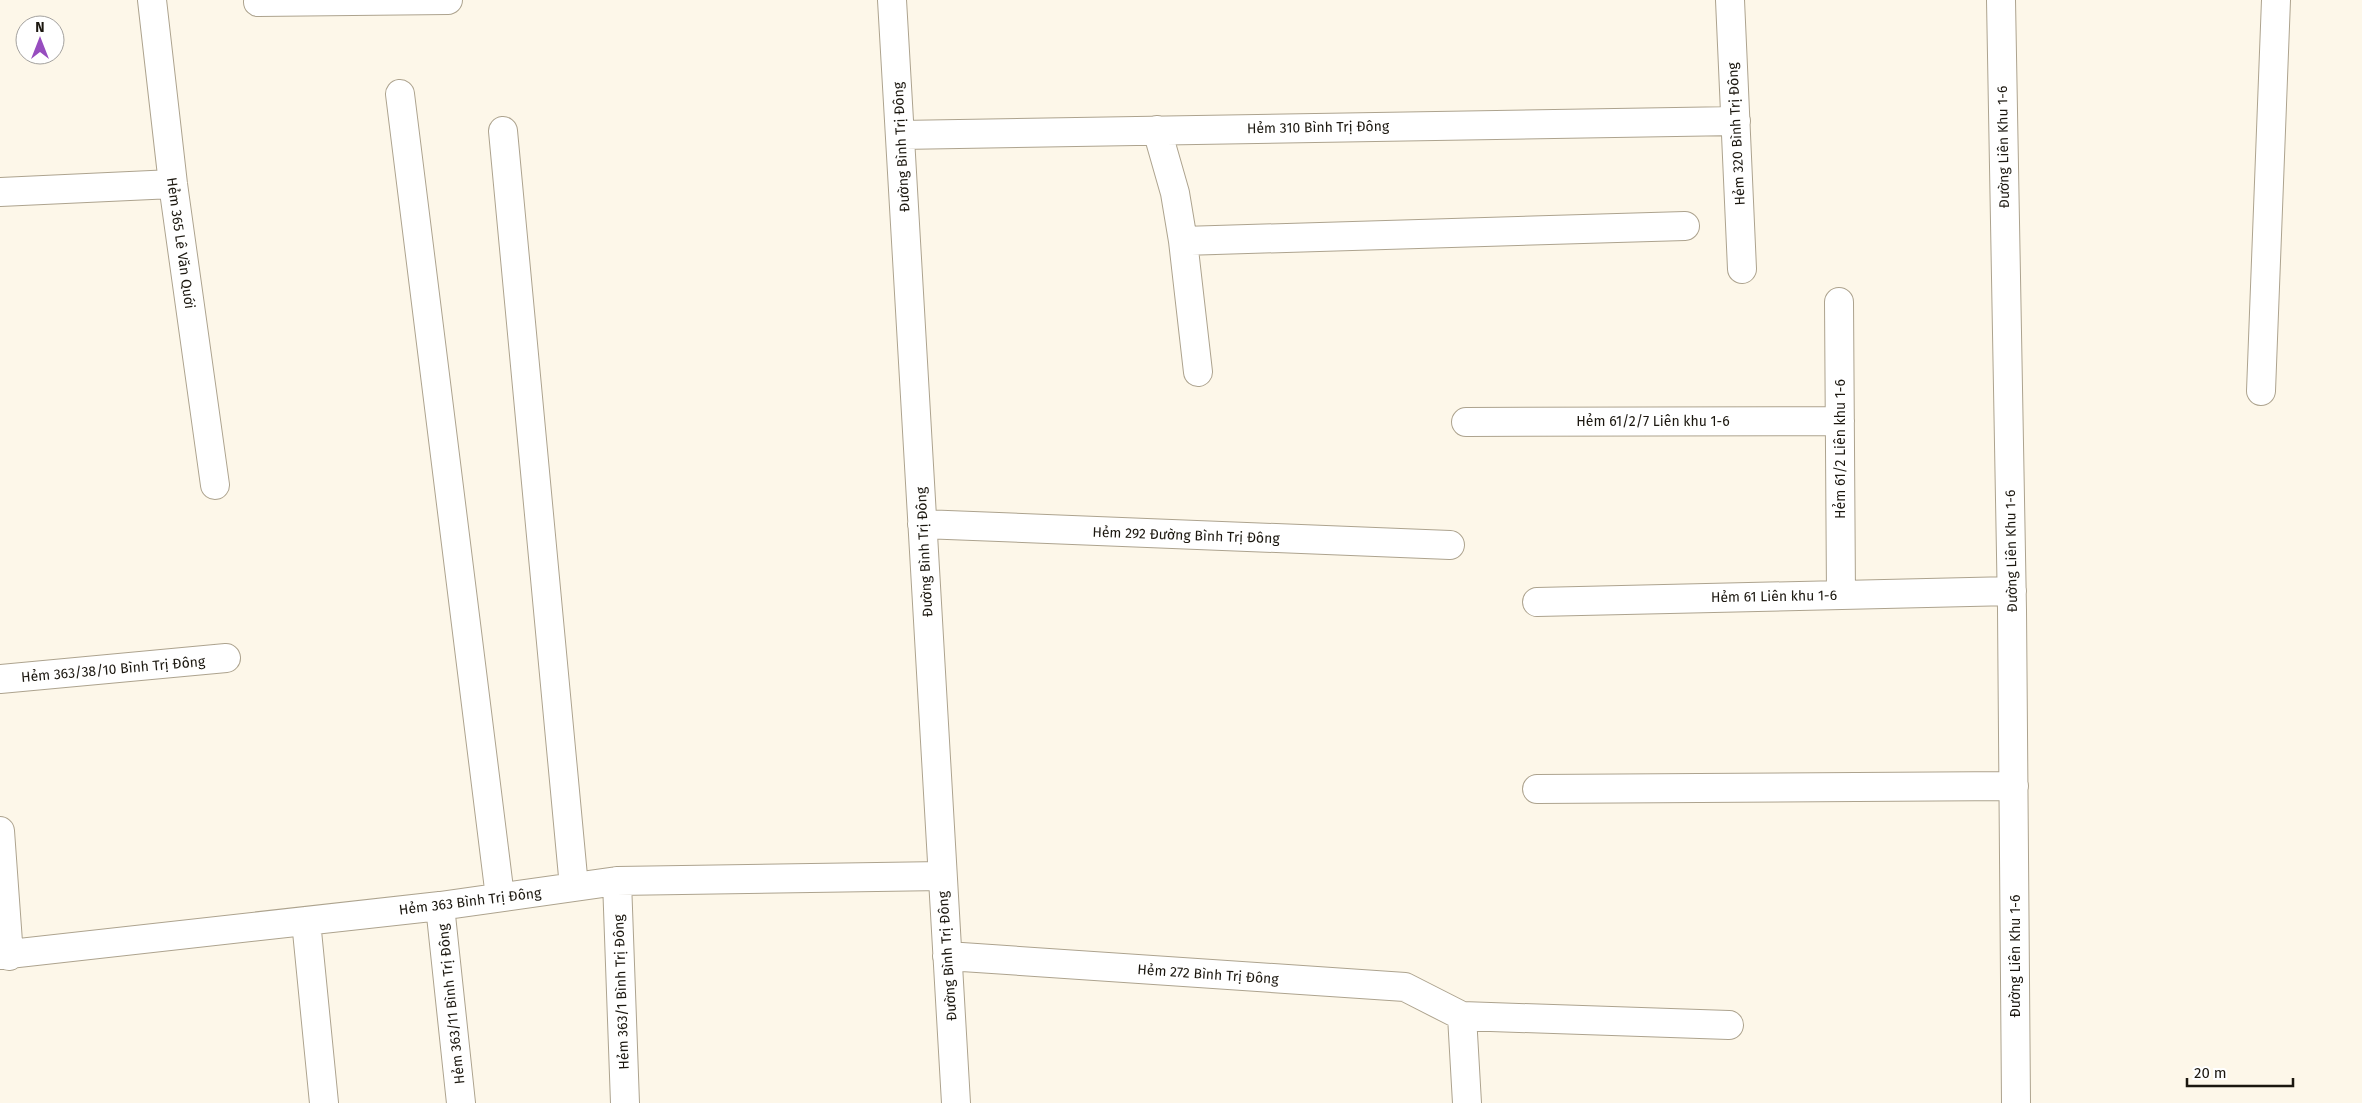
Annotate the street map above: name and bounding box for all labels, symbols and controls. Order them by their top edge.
north arrow [15,15,65,65]
text: N [35,19,45,36]
street label: Hẻm 320 Bình Trị Đông [1724,61,1749,206]
street label: Đường Bình Trị Đông [890,81,913,212]
street label: Đường Liên Khu 1-6 [1994,85,2013,209]
street label: Hẻm 310 Bình Trị Đông [1247,118,1390,137]
street label: Hẻm 365 Lê Văn Quới [163,176,198,310]
street label: Hẻm 61/2 Liên khu 1-6 [1832,379,1849,519]
street label: Hẻm 61/2/7 Liên khu 1-6 [1576,413,1730,430]
street label: Đường Bình Trị Đông [913,486,936,617]
street label: Đường Liên Khu 1-6 [2002,489,2021,613]
street label: Hẻm 292 Đường Bình Trị Đông [1092,524,1281,547]
street label: Hẻm 61 Liên khu 1-6 [1711,587,1837,606]
street label: Hẻm 363/38/10 Bình Trị Đông [20,653,207,686]
street label: Hẻm 363 Bình Trị Đông [398,884,543,919]
street label: Đường Bình Trị Đông [934,890,961,1021]
street label: Đường Liên Khu 1-6 [2007,895,2024,1017]
street label: Hẻm 363/1 Bình Trị Đông [610,913,633,1070]
street label: Hẻm 363/11 Bình Trị Đông [435,922,468,1085]
street label: Hẻm 272 Bình Trị Đông [1137,961,1280,988]
scale bar [2187,1056,2293,1088]
text: 20 m [2194,1064,2227,1082]

